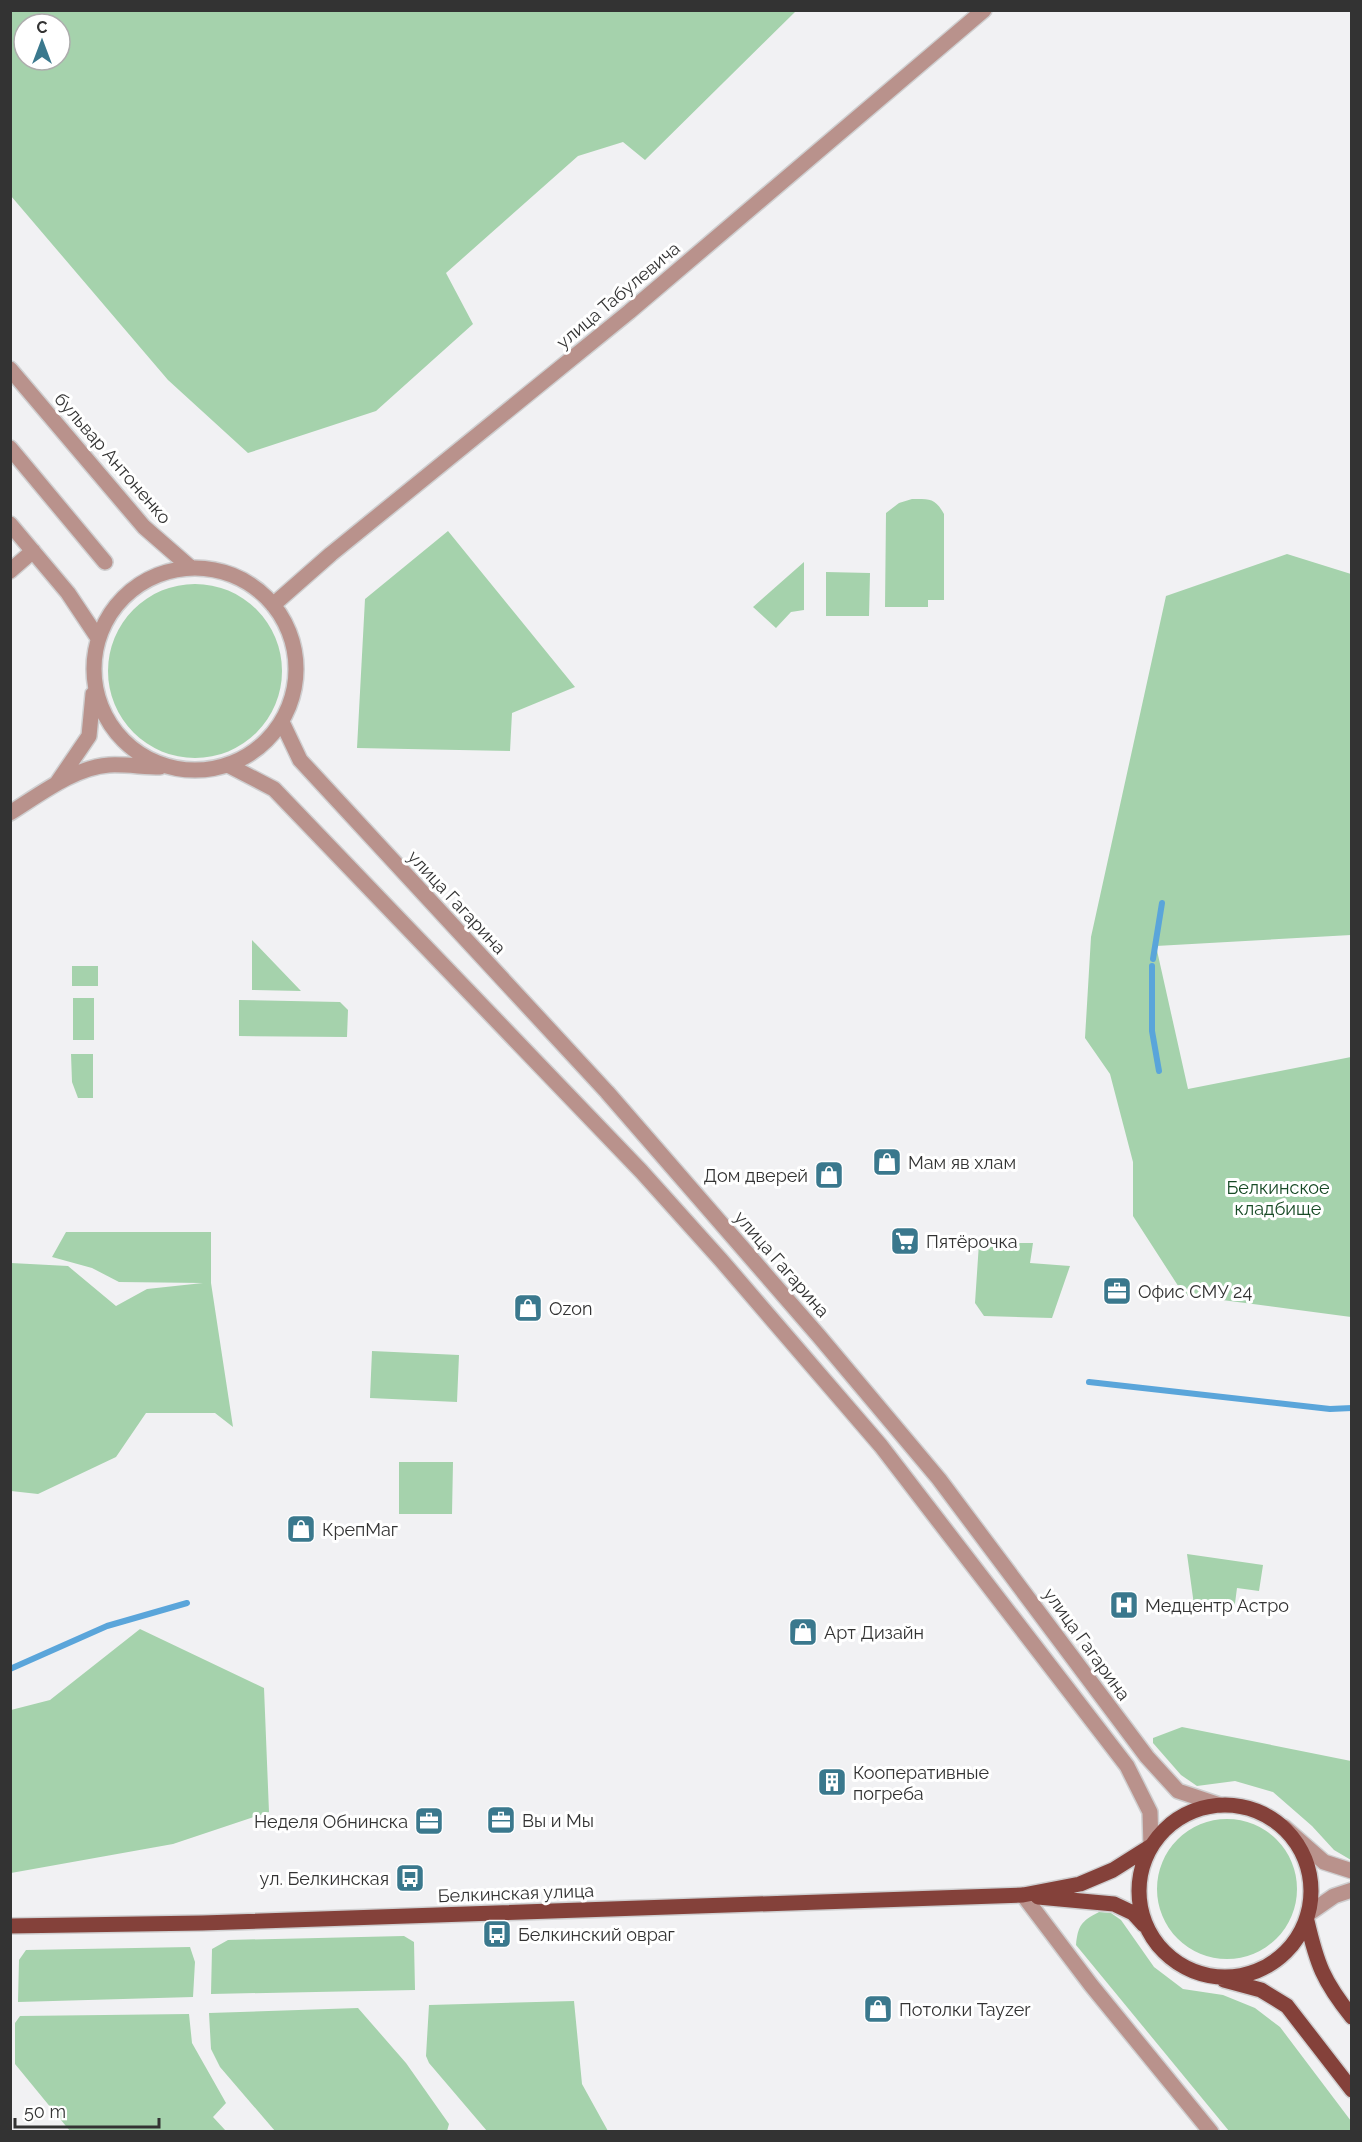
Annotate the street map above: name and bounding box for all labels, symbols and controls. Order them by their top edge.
north arrow [12,12,72,72]
text: С [37,18,48,37]
street label: улица Табулевича [552,237,684,353]
street label: бульвар Антоненко [50,388,176,528]
street label: улица Гагарина [404,846,510,958]
shop icon: Мам яв хлам [871,1146,903,1178]
place label: Мам яв хлам [908,1152,1016,1173]
shop icon: Дом дверей [813,1159,845,1191]
place label: Дом дверей [704,1165,808,1186]
park label: Белкинское кладбище [1226,1177,1330,1219]
street label: улица Гагарина [730,1207,834,1321]
supermarket icon: Пятёрочка [889,1225,921,1257]
place label: Пятёрочка [926,1231,1018,1252]
office icon: Офис СМУ 24 [1101,1275,1133,1307]
place label: Офис СМУ 24 [1138,1281,1252,1302]
shop icon: Ozon [512,1292,544,1324]
place label: Ozon [549,1298,592,1319]
shop icon: КрепМаг [285,1513,317,1545]
place label: КрепМаг [322,1519,398,1540]
street label: улица Гагарина [1039,1584,1135,1704]
hospital icon: Медцентр Астро [1108,1589,1140,1621]
place label: Медцентр Астро [1145,1595,1289,1616]
shop icon: Арт Дизайн [787,1616,819,1648]
place label: Арт Дизайн [824,1622,924,1643]
place label: Кооперативные погреба [853,1762,989,1804]
building icon: Кооперативные погреба [816,1766,848,1798]
office icon: Вы и Мы [485,1804,517,1836]
office icon: Неделя Обнинска [413,1805,445,1837]
place label: Вы и Мы [522,1810,594,1831]
place label: Неделя Обнинска [254,1811,408,1832]
bus stop icon: ул. Белкинская [394,1862,426,1894]
place label: ул. Белкинская [260,1868,389,1889]
street label: Белкинская улица [437,1880,595,1906]
bus stop icon: Белкинский овраг [481,1918,513,1950]
place label: Белкинский овраг [518,1924,675,1945]
shop icon: Потолки Tayzer [862,1993,894,2025]
place label: Потолки Tayzer [899,1999,1031,2020]
scale bar [15,2091,159,2129]
text: 50 m [24,2101,66,2122]

